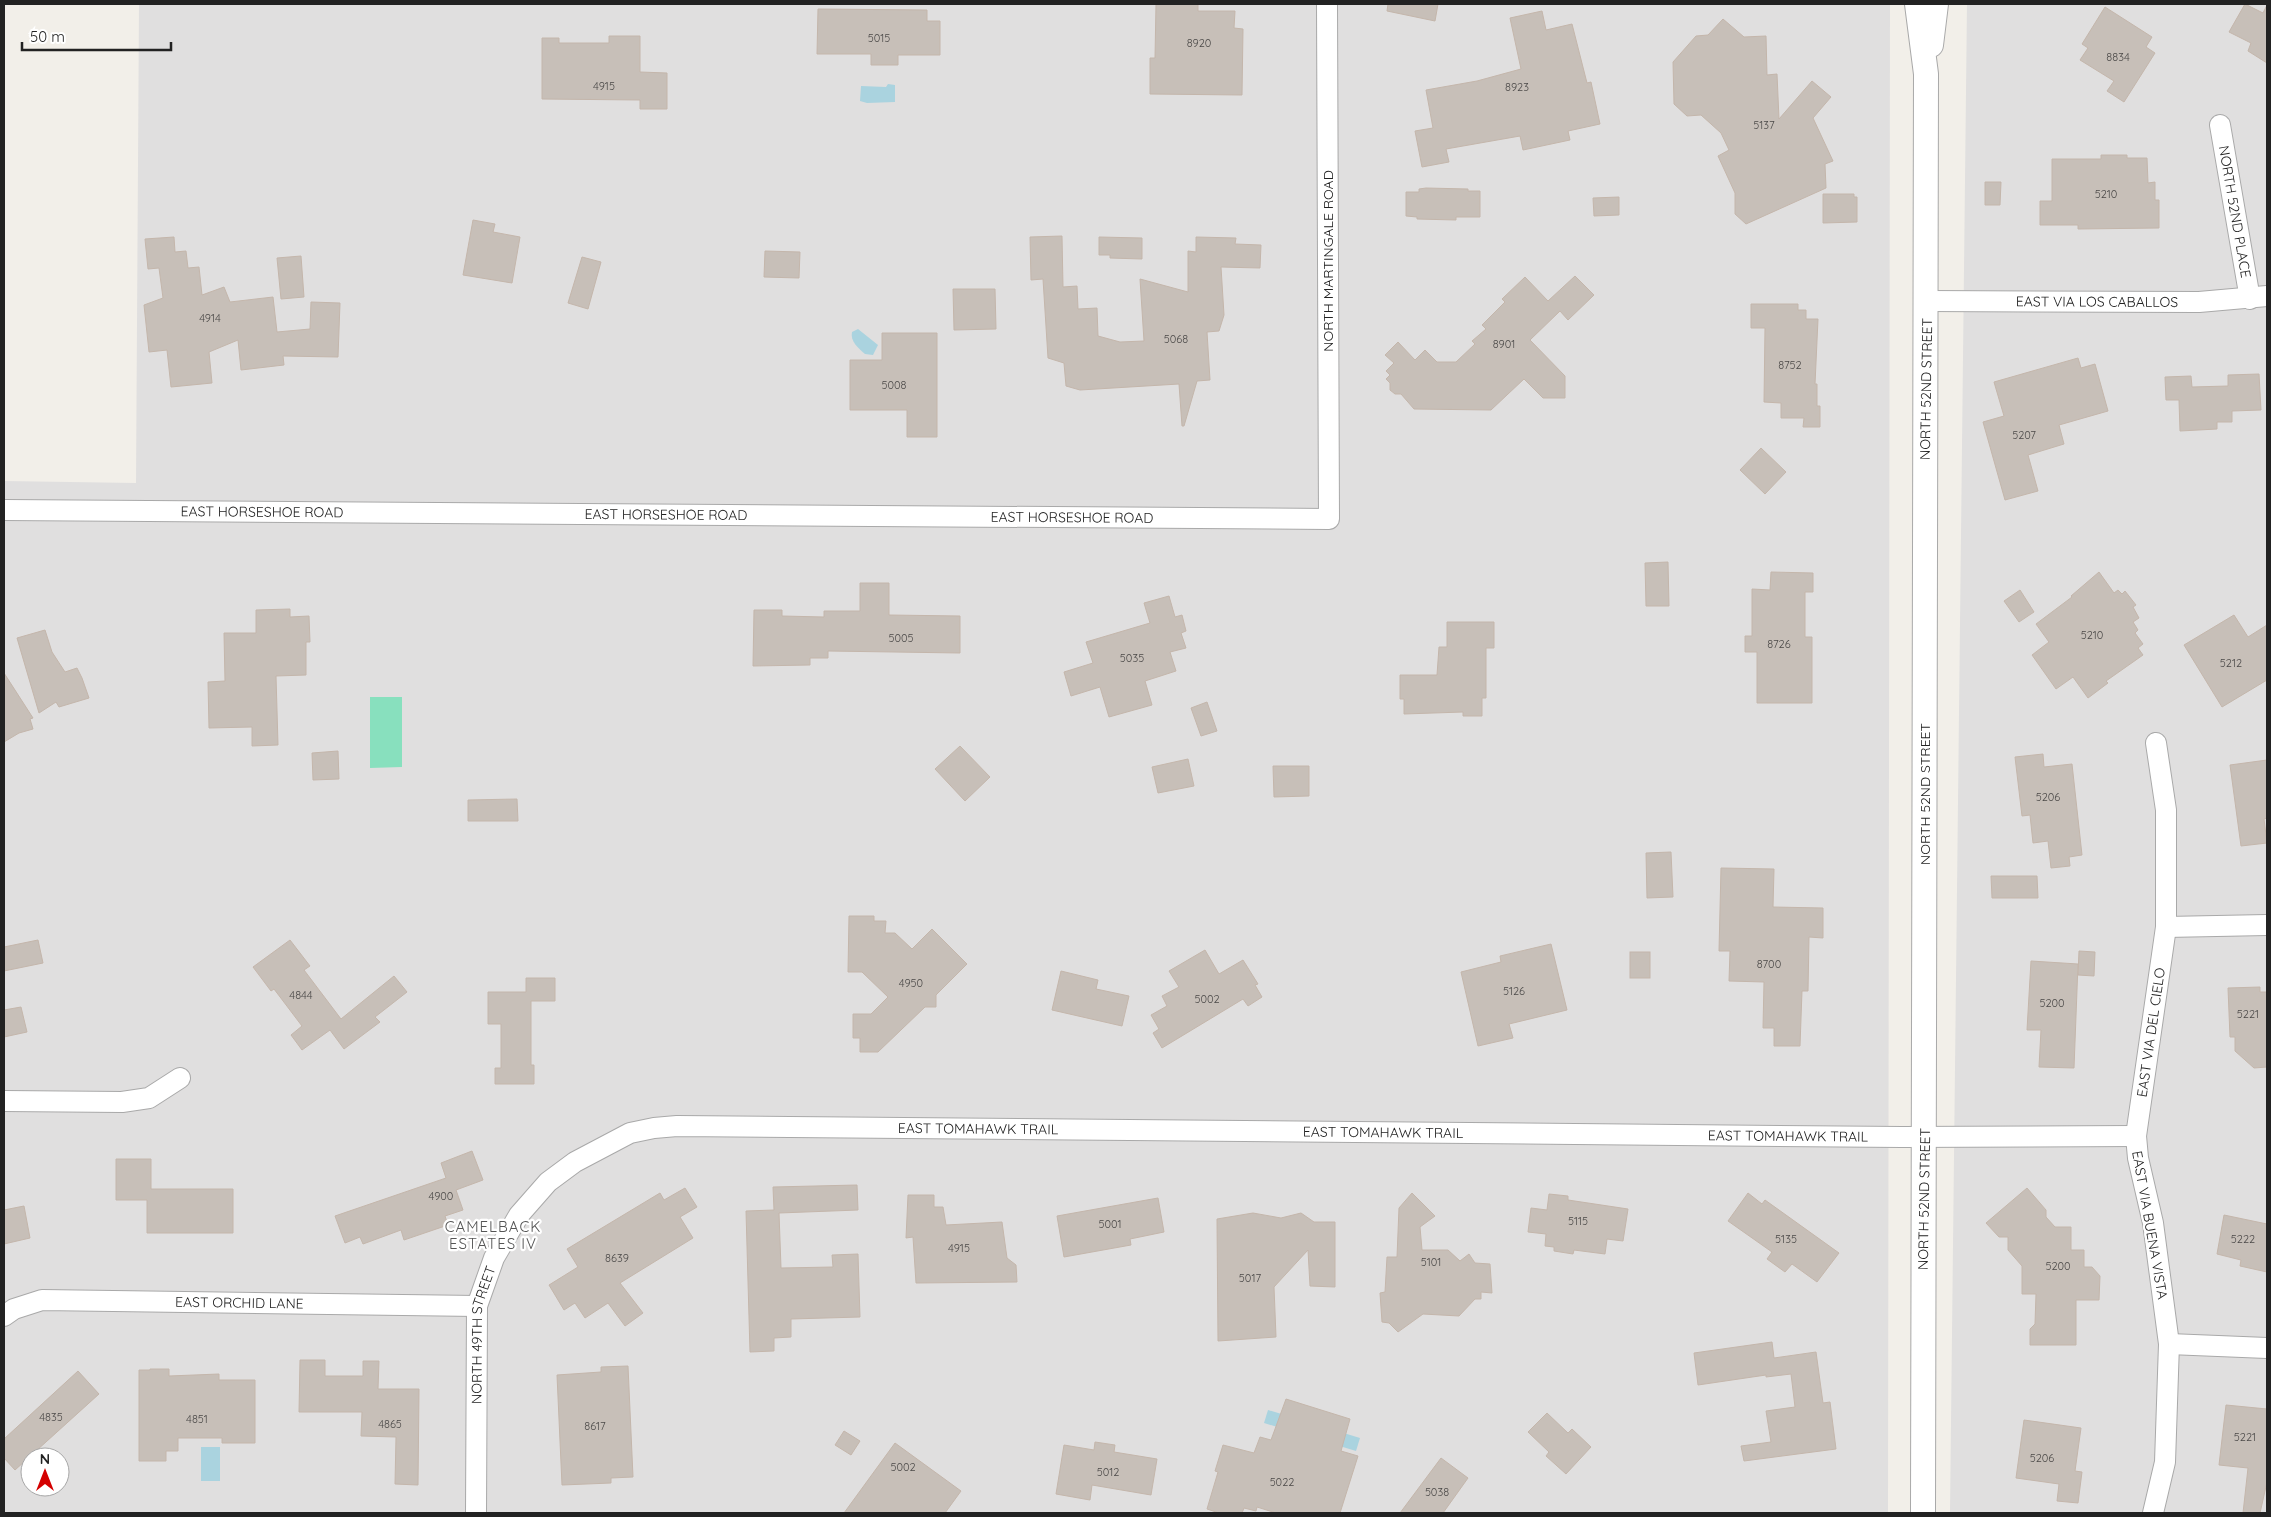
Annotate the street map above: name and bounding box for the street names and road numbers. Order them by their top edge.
street label: NORTH 52ND PLACE [2215,144,2255,279]
street label: NORTH MARTINGALE ROAD [1319,170,1337,352]
street label: EAST VIA LOS CABALLOS [2016,292,2178,311]
street label: NORTH 52ND STREET [1916,318,1936,460]
street label: EAST HORSESHOE ROAD [181,502,343,521]
street label: EAST HORSESHOE ROAD [585,505,747,524]
street label: EAST HORSESHOE ROAD [991,508,1153,527]
street label: NORTH 52ND STREET [1916,723,1934,865]
street label: EAST VIA DEL CIELO [2133,966,2169,1098]
street label: EAST TOMAHAWK TRAIL [898,1119,1059,1138]
street label: EAST TOMAHAWK TRAIL [1303,1123,1464,1142]
street label: EAST TOMAHAWK TRAIL [1708,1126,1869,1146]
street label: NORTH 52ND STREET [1914,1128,1934,1270]
street label: EAST VIA BUENA VISTA [2128,1149,2172,1301]
street label: NORTH 49TH STREET [468,1263,499,1404]
street label: EAST ORCHID LANE [175,1293,304,1313]

